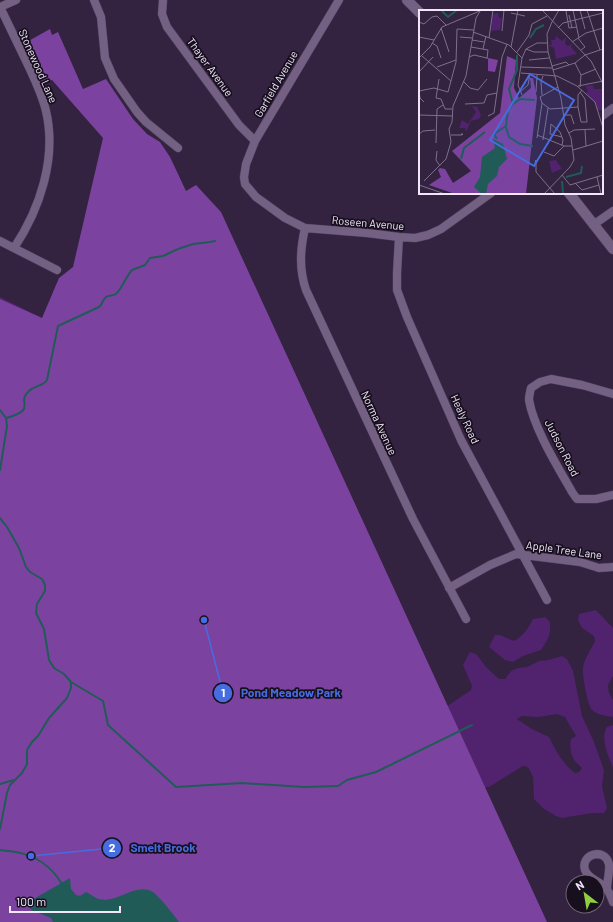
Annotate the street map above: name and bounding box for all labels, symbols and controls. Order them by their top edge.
inset map [419,10,603,194]
street label: Stonewood Lane [16,27,61,105]
street label: Thayer Avenue [185,35,236,99]
street label: Garfield Avenue [251,48,300,119]
street label: Roseen Avenue [331,213,405,232]
street label: Norma Avenue [359,389,400,457]
street label: Healy Road [448,392,482,445]
street label: Judson Road [543,417,582,478]
street label: Apple Tree Lane [525,538,603,561]
callout: Pond Meadow Park [213,681,349,705]
text: 1 [221,685,225,699]
text: Pond Meadow Park [241,685,342,699]
callout: Smelt Brook [102,836,203,860]
text: 2 [109,840,116,854]
text: Smelt Brook [130,840,196,854]
north arrow [565,874,605,914]
text: N [573,878,586,892]
scale bar [10,888,120,914]
text: 100 m [16,894,46,908]

